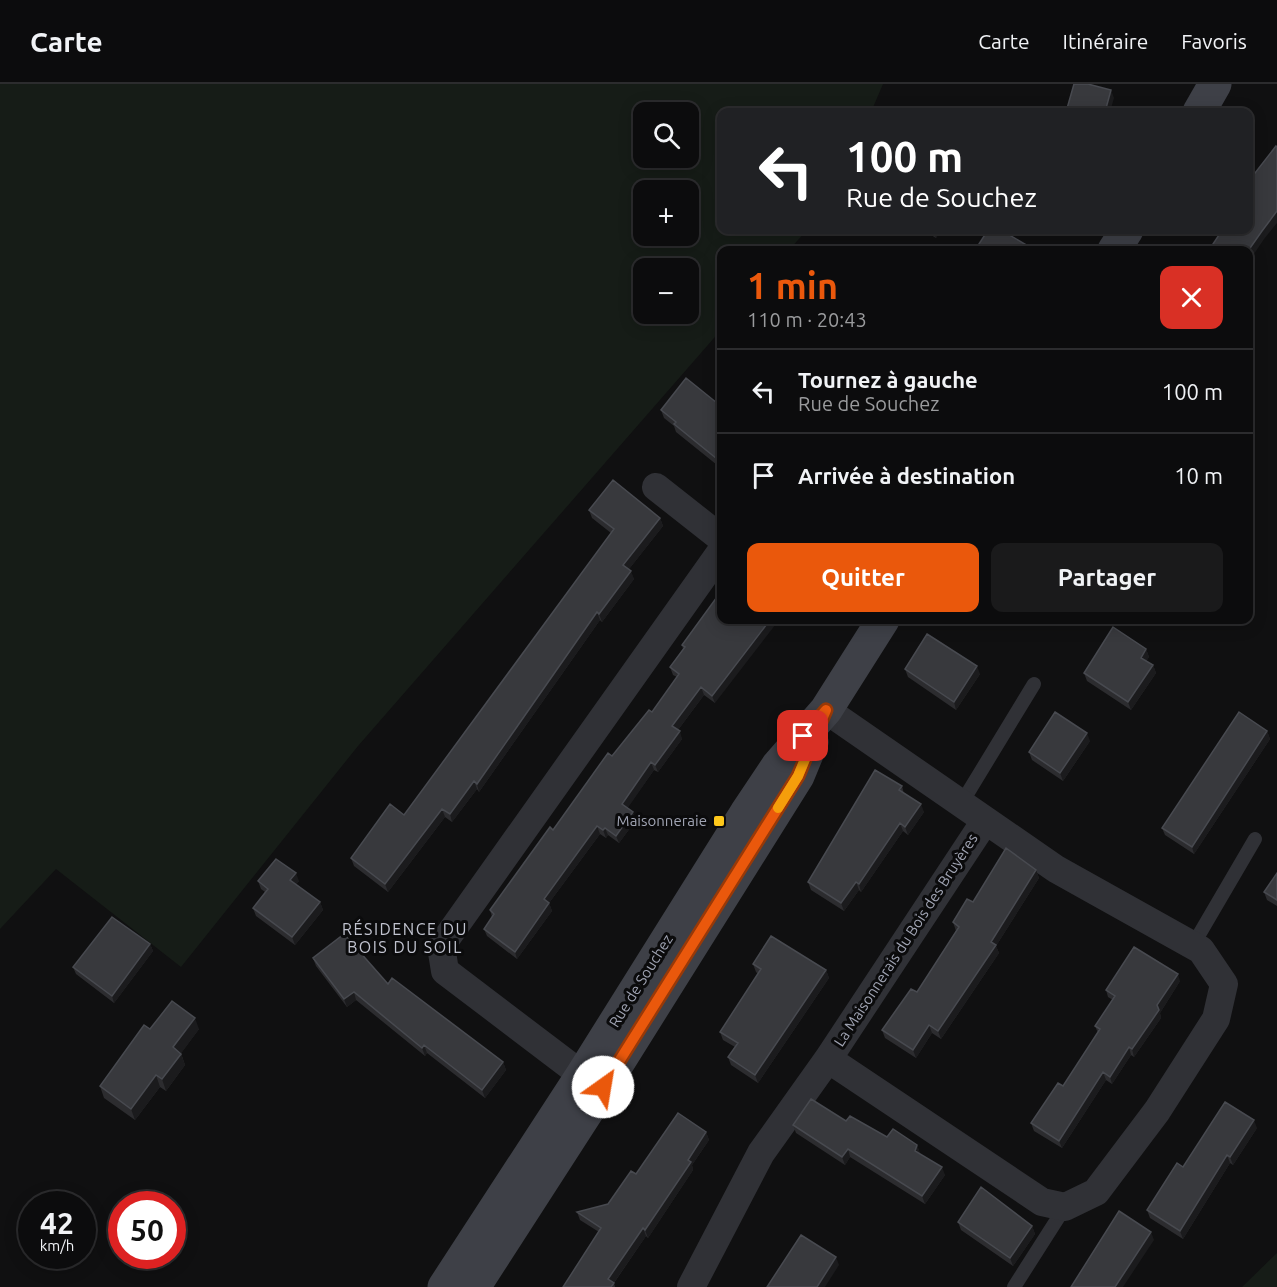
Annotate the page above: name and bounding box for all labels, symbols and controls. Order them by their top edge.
text: Carte [30,26,103,57]
text: Carte [978,29,1030,53]
text: Itinéraire [1063,29,1148,53]
text: Favoris [1181,29,1247,53]
map controls [633,102,699,324]
button: search [633,102,699,168]
icon: left [747,132,825,210]
text: 100 m [846,133,963,180]
button: + [633,180,699,246]
text: Rue de Souchez [846,182,1037,212]
button: − [633,258,699,324]
text: 1 min [747,265,838,306]
button: close [1160,266,1223,329]
text: 110 m · 20:43 [747,308,867,331]
text: Tournez à gauche [798,367,978,392]
icon: left [747,375,780,408]
text: 100 m [1162,379,1223,404]
text: Rue de Souchez [798,392,939,415]
icon: arrive [747,459,780,492]
text: Arrivée à destination [798,463,1015,488]
text: 10 m [1174,463,1223,488]
button: Quitter [747,543,979,612]
button: Partager [991,543,1223,612]
pin [777,710,828,761]
icon: arrive [786,719,819,752]
place label: Maisonneraie [617,812,707,829]
marker: Maisonneraie [712,814,726,828]
street label: La Maisonnerais du Bois des Bruyères [830,830,981,1049]
district label: RÉSIDENCE DU BOIS DU SOIL [342,918,468,956]
street label: Rue de Souchez [605,931,676,1030]
position arrow [571,1055,635,1119]
speed limit sign: 50 [108,1191,186,1269]
text: 42 [40,1206,74,1240]
text: km/h [40,1237,74,1254]

